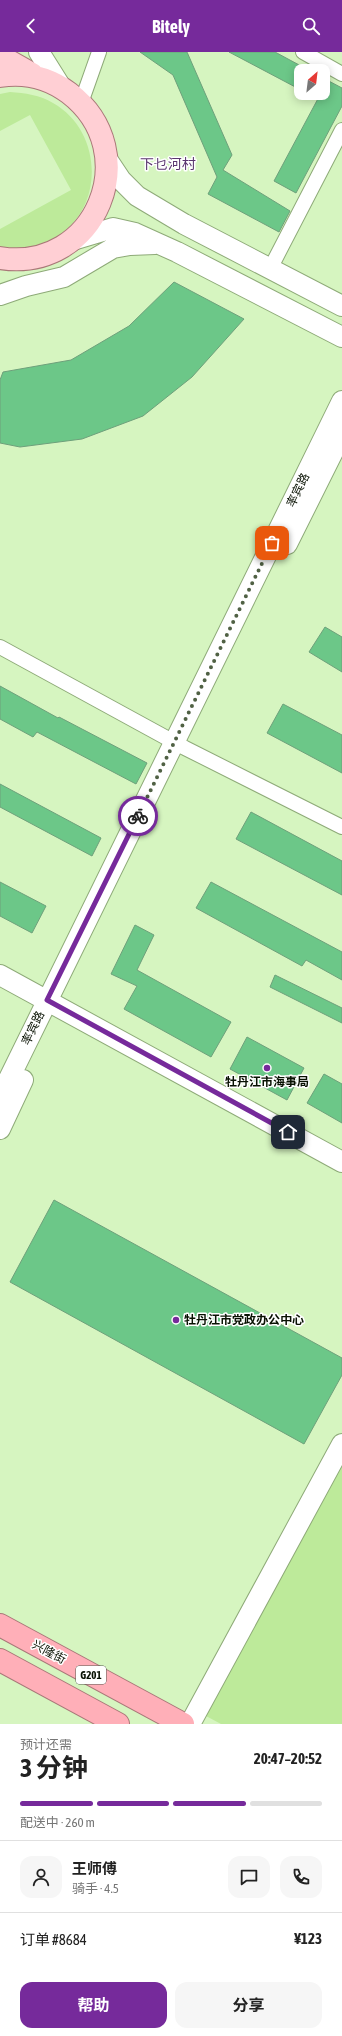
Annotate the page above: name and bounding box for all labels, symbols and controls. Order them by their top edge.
icon: back [20,15,42,37]
icon: search [300,15,322,37]
text: Bitely [152,16,190,37]
north arrow [294,64,330,100]
map controls [294,64,330,100]
district label: 下乜河村 [140,156,196,172]
street label: 率宾路 [284,471,312,509]
pin [255,526,289,560]
icon: bag [261,532,283,554]
courier [118,796,158,836]
icon: bike [127,805,149,827]
street label: 率宾路 [19,1009,47,1047]
marker: 牡丹江市海事局 [262,1063,272,1073]
place label: 牡丹江市海事局 [225,1075,309,1089]
pin [271,1115,305,1149]
icon: home [277,1121,299,1143]
place label: 牡丹江市党政办公中心 [184,1313,304,1327]
marker: 牡丹江市党政办公中心 [171,1315,181,1325]
street label: 兴隆街 [30,1637,68,1667]
road number: G201 [76,1666,106,1684]
text: 预计还需 [20,1737,72,1752]
text: 20:47–20:52 [254,1750,322,1767]
text: 3 分钟 [20,1753,88,1783]
text: 配送中 · 260 m [20,1815,95,1830]
button: person [20,1856,62,1898]
button: chat [228,1856,270,1898]
button: phone [280,1856,322,1898]
text: 王师傅 [72,1860,117,1877]
text: 骑手 · 4.5 [72,1881,119,1896]
text: ¥123 [294,1930,322,1947]
text: 订单 #8684 [20,1931,87,1948]
button: 帮助 [20,1982,167,2028]
button: 分享 [175,1982,322,2028]

